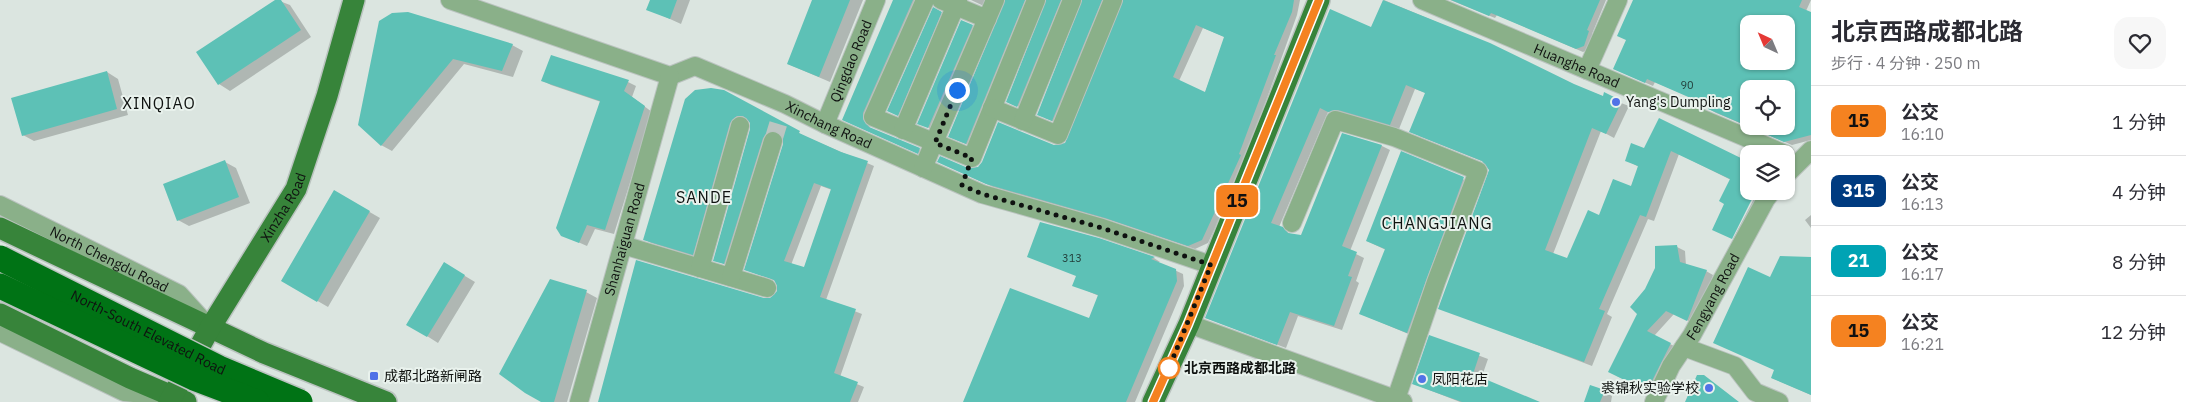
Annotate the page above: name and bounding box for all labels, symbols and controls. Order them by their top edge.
north arrow [1740,15,1795,70]
map controls [1740,15,1795,200]
text: 北京西路成都北路 [1831,15,2023,47]
street label: Qingdao Road [826,17,876,105]
button: heart [2114,17,2166,69]
street label: Huanghe Road [1531,39,1622,92]
text: 步行 · 4 分钟 · 250 m [1831,53,1980,73]
your location [945,78,970,103]
house number: 90 [1680,78,1694,92]
button: locate [1740,80,1795,135]
district label: XINQIAO [122,93,196,113]
place label: Yang's Dumpling [1626,93,1731,111]
marker: Yang's Dumpling [1610,96,1622,108]
street label: Xinchang Road [783,97,875,153]
text: 公交 [1901,100,1939,124]
text: 15 [1848,109,1869,132]
text: 1 分钟 [2112,110,2166,134]
text: 16:10 [1901,124,1944,144]
button: layers [1740,145,1795,200]
street label: Xinzha Road [256,170,310,245]
text: 公交 [1901,170,1939,194]
text: 315 [1842,179,1875,202]
text: 4 分钟 [2112,180,2166,204]
street label: Shanhaiguan Road [600,181,649,298]
line badge: 15 [1214,185,1260,217]
district label: SANDE [676,187,732,207]
text: 15 [1226,189,1248,212]
text: 16:13 [1901,194,1944,214]
district label: CHANGJIANG [1381,213,1493,233]
street label: North Chengdu Road [47,222,172,296]
text: 公交 [1901,240,1939,264]
text: 21 [1848,249,1869,272]
street label: Fengyang Road [1682,250,1744,343]
text: 8 分钟 [2112,250,2166,274]
house number: 313 [1062,251,1082,265]
text: 16:17 [1901,264,1944,284]
street label: North-South Elevated Road [68,286,229,379]
text: 公交 [1901,310,1939,334]
text: 15 [1848,319,1869,342]
text: 12 分钟 [2101,320,2166,344]
text: 16:21 [1901,334,1944,354]
marker: 北京西路成都北路 [1158,357,1180,379]
place label: 北京西路成都北路 [1184,359,1296,377]
place label: 成都北路新闸路 [384,367,482,385]
marker: 成都北路新闸路 [368,370,380,382]
place label: 凤阳花店 [1432,370,1488,388]
marker: 凤阳花店 [1416,373,1428,385]
place label: 裘锦秋实验学校 [1601,379,1699,397]
marker: 裘锦秋实验学校 [1703,382,1715,394]

